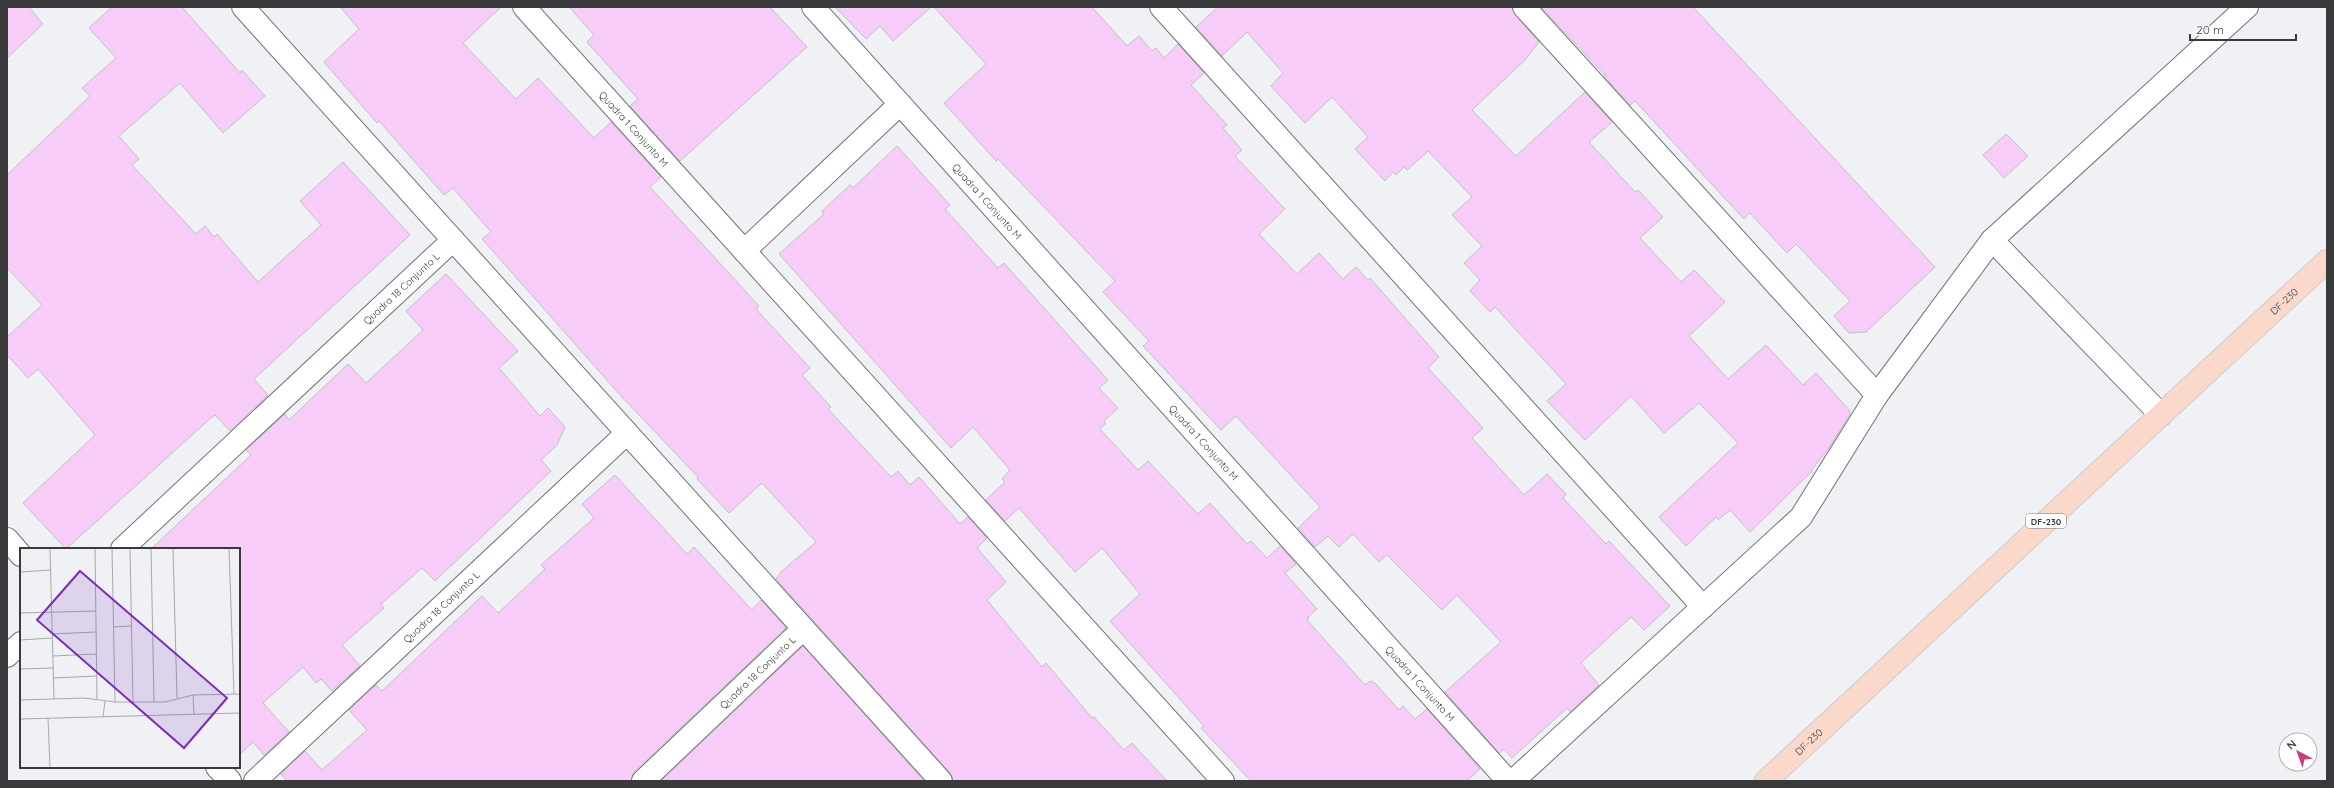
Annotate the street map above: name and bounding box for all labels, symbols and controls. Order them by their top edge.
scale bar [2190,16,2296,42]
text: 20 m [2196,22,2224,37]
street label: Quadra 1 Conjunto M [596,88,671,169]
street label: Quadra 1 Conjunto M [950,161,1025,242]
street label: Quadra 18 Conjunto L [360,249,443,327]
street label: DF-230 [2267,285,2301,317]
street label: Quadra 1 Conjunto M [1166,402,1241,483]
road number: DF-230 [2026,514,2066,528]
inset map [20,548,240,768]
street label: Quadra 18 Conjunto L [400,567,483,646]
street label: Quadra 18 Conjunto L [717,633,799,711]
street label: Quadra 1 Conjunto M [1383,643,1458,724]
street label: DF-230 [1792,725,1825,758]
north arrow [2278,732,2318,772]
text: N [2284,737,2299,752]

